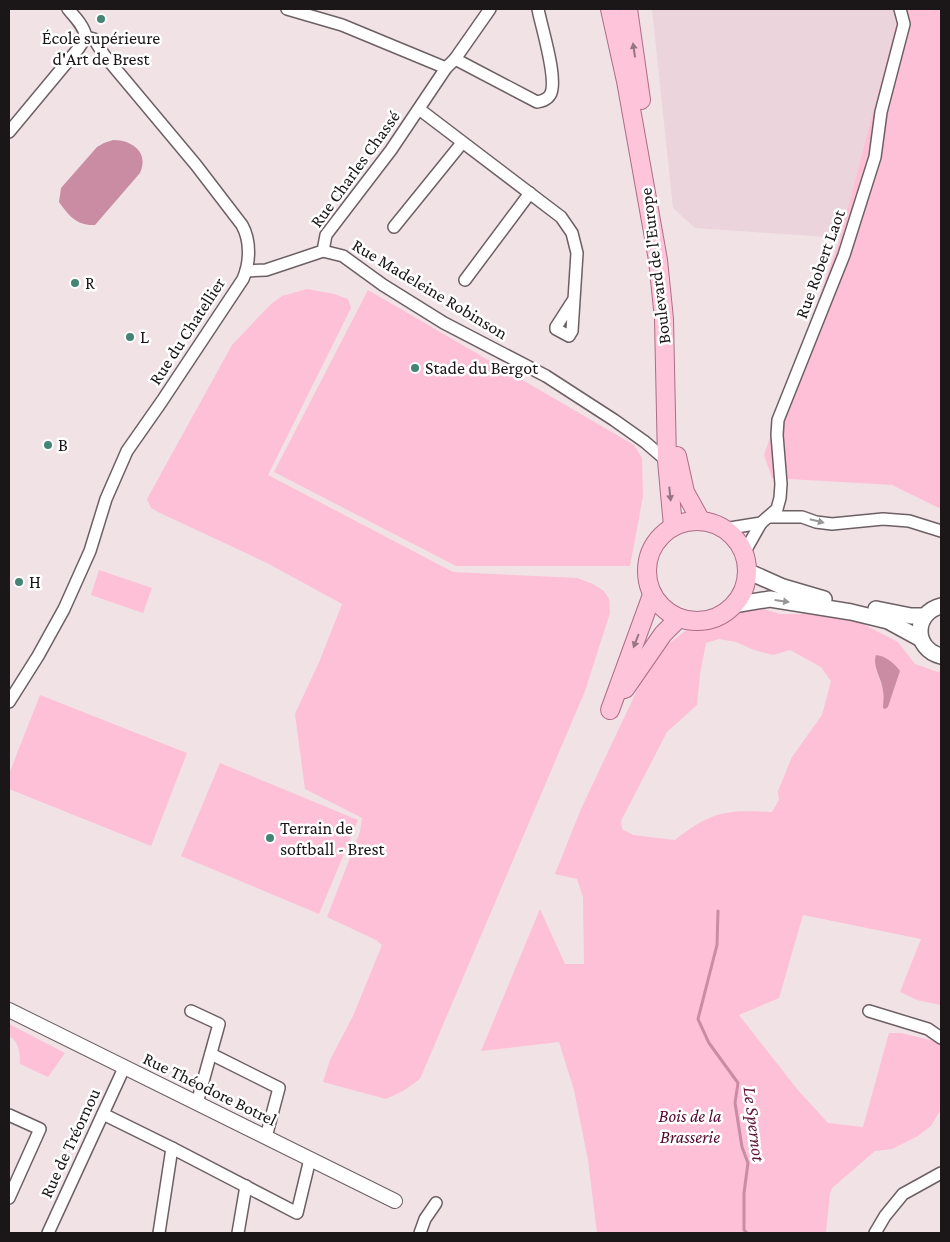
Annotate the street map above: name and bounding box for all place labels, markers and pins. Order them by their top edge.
marker: École supérieure d'Art de Brest [95,13,107,25]
place label: École supérieure d'Art de Brest [42,28,160,69]
place label: R [85,273,96,293]
marker: R [69,277,81,289]
place label: L [140,327,149,347]
marker: L [124,331,136,343]
place label: Stade du Bergot [425,358,539,378]
marker: Stade du Bergot [409,362,421,374]
place label: B [58,435,68,455]
marker: B [42,439,54,451]
place label: H [29,572,41,592]
marker: H [13,576,25,588]
place label: Terrain de softball - Brest [280,818,385,859]
marker: Terrain de softball - Brest [264,832,276,844]

